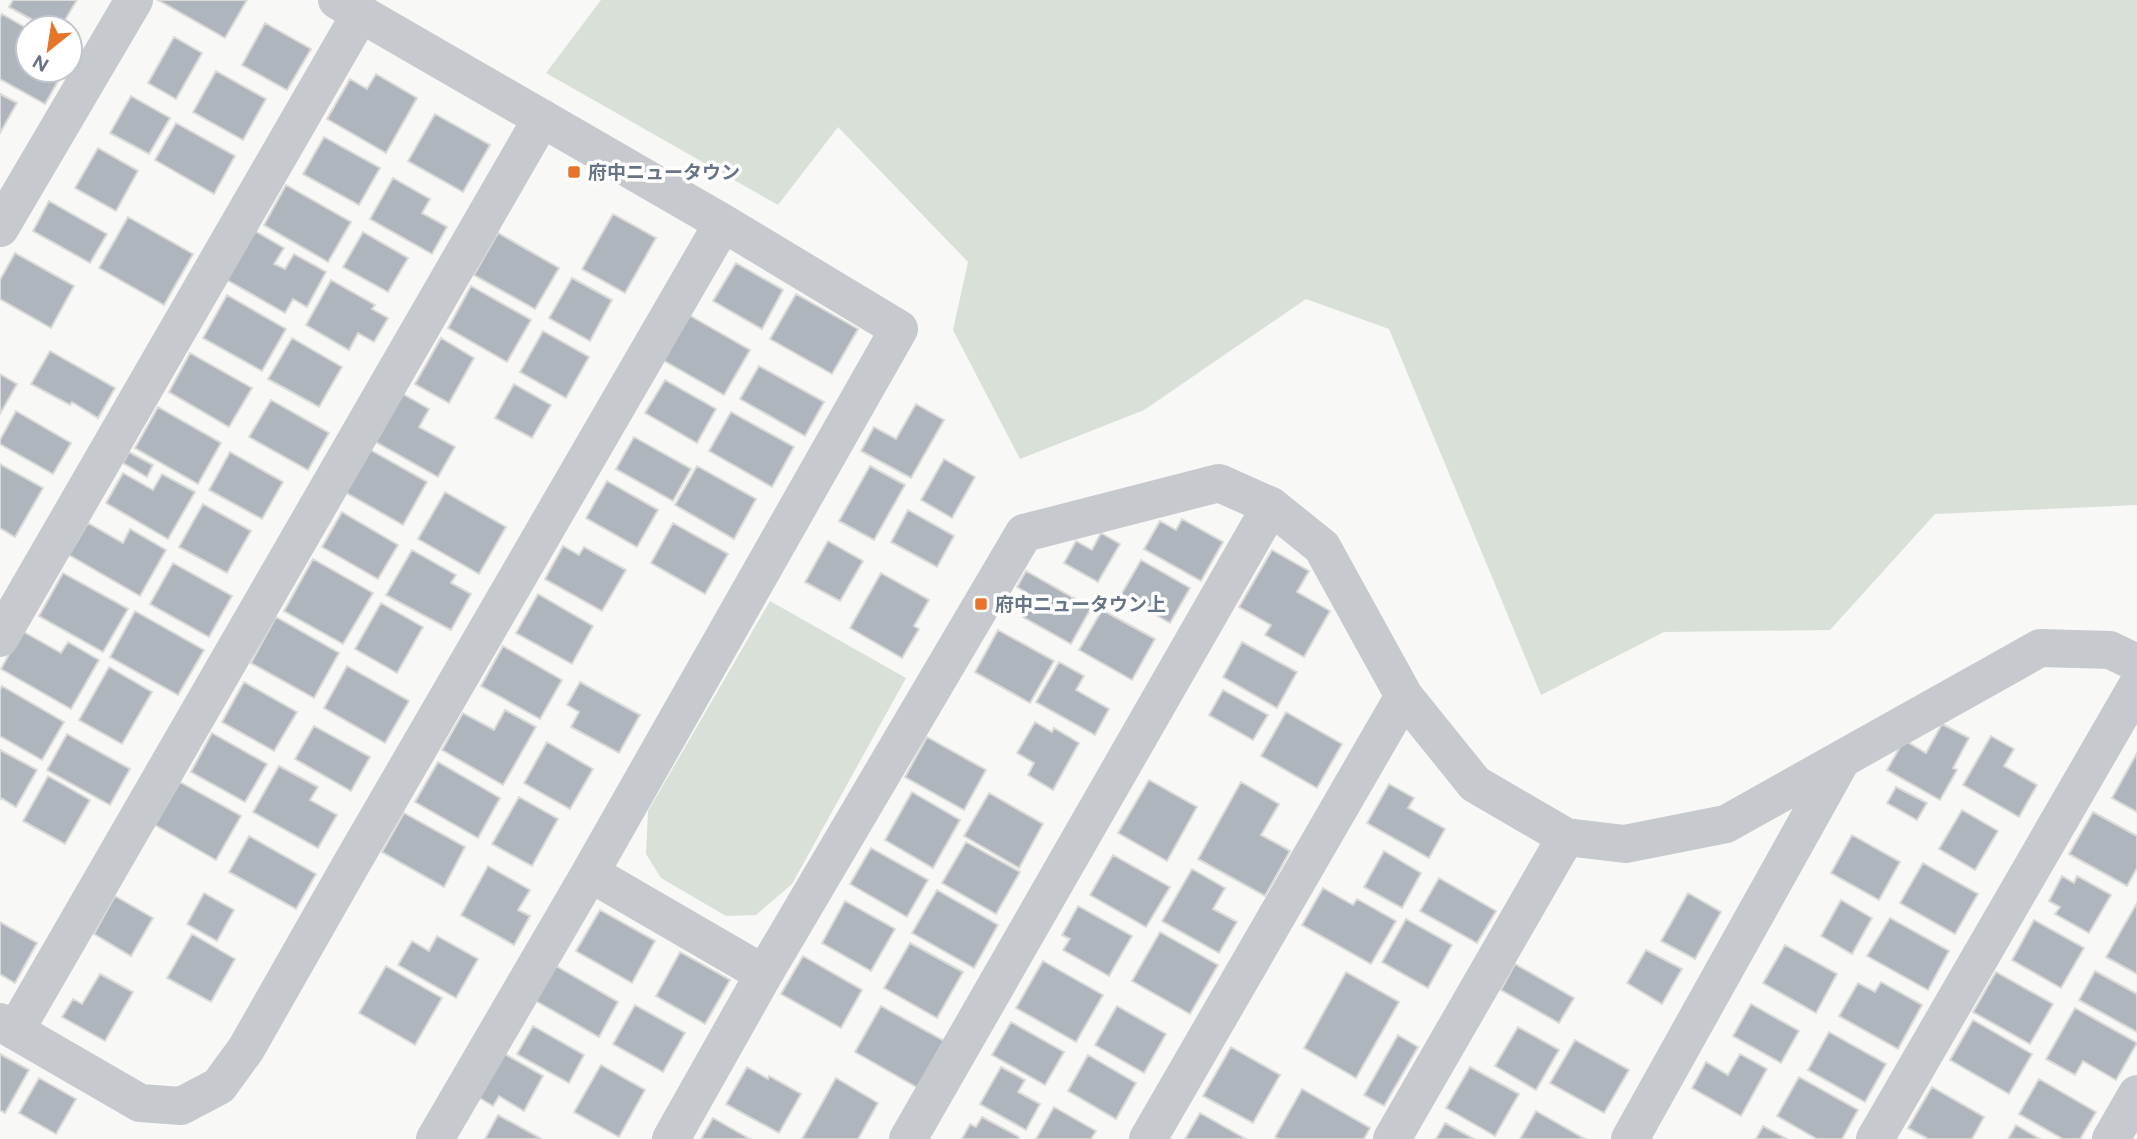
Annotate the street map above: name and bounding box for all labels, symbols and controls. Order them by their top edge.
north arrow [14,14,84,84]
text: N [29,50,53,77]
place label: 府中ニュータウン [588,161,740,184]
marker: 府中ニュータウン [566,164,582,180]
place label: 府中ニュータウン上 [995,593,1166,616]
marker: 府中ニュータウン上 [973,596,989,612]

